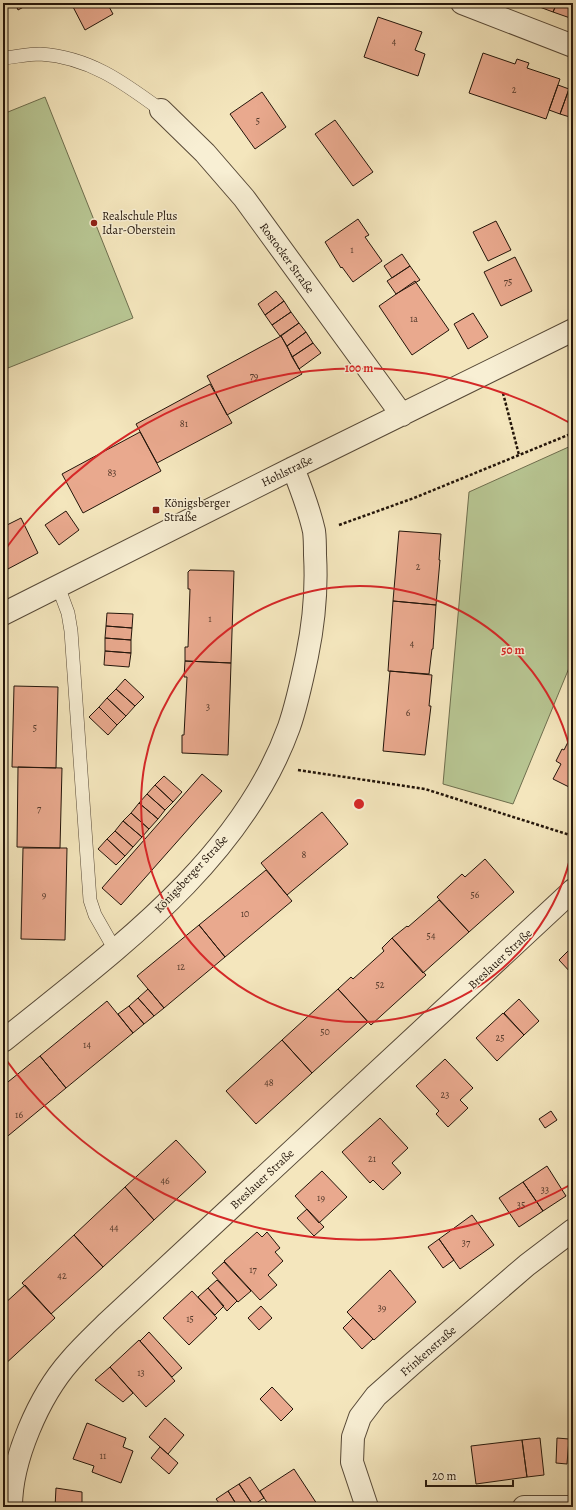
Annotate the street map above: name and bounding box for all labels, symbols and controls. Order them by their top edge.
house number: 4 [392,35,397,48]
house number: 2 [512,83,517,96]
house number: 5 [256,114,260,127]
place label: Realschule Plus Idar-Oberstein [102,208,177,238]
marker: Realschule Plus Idar-Oberstein [89,218,99,228]
street label: Rostocker Straße [256,219,318,297]
house number: 1 [350,243,354,256]
house number: 75 [504,275,512,288]
house number: 1a [410,312,418,325]
text: 100 m [345,360,373,376]
house number: 79 [250,369,259,382]
house number: 81 [180,417,189,430]
street label: Hohlstraße [259,452,315,490]
house number: 83 [107,466,117,479]
place label: Königsberger Straße [164,495,230,525]
marker: Königsberger Straße [151,505,161,515]
house number: 2 [416,560,421,573]
house number: 1 [208,612,212,625]
house number: 4 [410,637,415,650]
text: 50 m [501,642,525,658]
house number: 3 [206,700,210,713]
house number: 6 [406,706,411,719]
house number: 5 [33,721,37,734]
centre of rings [352,797,366,811]
house number: 7 [37,802,42,815]
street label: Königsberger Straße [151,832,231,916]
house number: 8 [302,848,307,861]
house number: 9 [42,888,47,901]
house number: 56 [471,888,480,901]
house number: 10 [241,907,249,920]
street label: Breslauer Straße [465,925,535,993]
house number: 54 [427,929,436,942]
house number: 12 [177,960,185,973]
house number: 52 [375,978,385,991]
house number: 50 [320,1025,330,1038]
house number: 25 [495,1031,505,1044]
house number: 14 [83,1038,91,1051]
house number: 48 [264,1076,274,1089]
house number: 23 [441,1088,449,1101]
house number: 16 [15,1108,23,1121]
street label: Breslauer Straße [227,1145,297,1213]
house number: 21 [368,1152,377,1165]
house number: 46 [160,1174,170,1187]
house number: 33 [541,1183,549,1196]
house number: 19 [317,1191,325,1204]
house number: 35 [517,1198,525,1211]
house number: 44 [109,1221,119,1234]
house number: 37 [462,1236,471,1249]
house number: 17 [249,1263,258,1276]
house number: 42 [57,1269,67,1282]
house number: 39 [378,1301,387,1314]
house number: 15 [186,1312,194,1325]
street label: Frinkenstraße [397,1322,459,1380]
house number: 13 [137,1366,145,1379]
house number: 11 [100,1449,107,1462]
scale bar [426,1462,513,1488]
text: 20 m [432,1468,456,1484]

